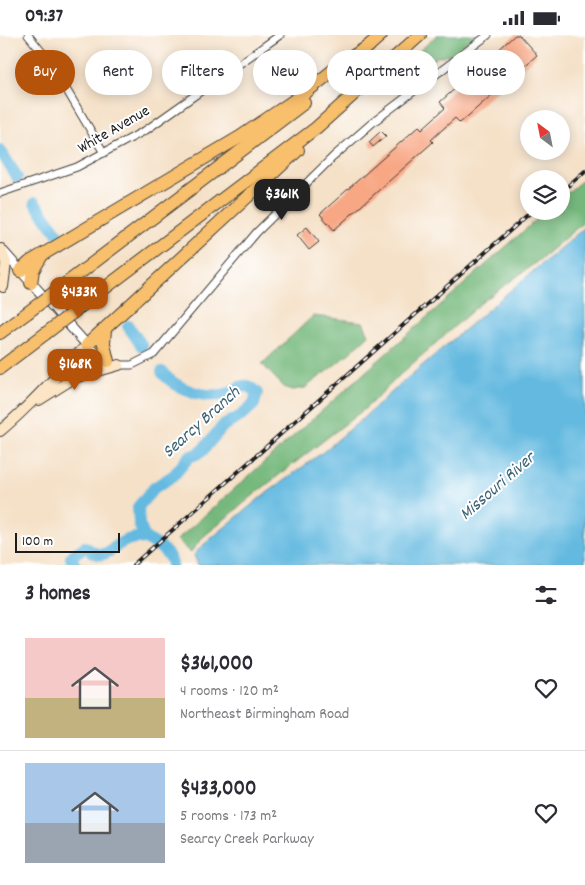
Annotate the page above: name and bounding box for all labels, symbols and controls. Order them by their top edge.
text: 09:37 [25,4,63,31]
chip: Buy [15,50,75,95]
chip: Rent [85,50,152,95]
chip: Filters [162,50,243,95]
chip: New [253,50,317,95]
chip: Apartment [327,50,438,95]
chip: House [448,50,525,95]
street label: White Avenue [74,100,154,160]
north arrow [520,110,570,160]
map controls [520,110,570,220]
button: layers [520,170,570,220]
pin: $361K [247,179,317,221]
text: $361K [265,183,299,206]
pin: $433K [44,277,114,319]
text: $433K [61,281,97,304]
pin: $168K [40,349,110,391]
text: $168K [58,353,92,376]
water label: Searcy Branch [158,381,247,465]
water label: Missouri River [455,446,543,527]
scale bar [15,530,120,553]
text: 100 m [22,532,53,552]
text: 3 homes [25,580,91,610]
icon: filters [532,581,560,609]
text: $361,000 [180,650,253,680]
icon: home [65,658,125,718]
icon: heart [532,674,560,702]
text: 4 rooms · 120 m² [180,680,279,703]
text: Northeast Birmingham Road [180,703,349,726]
text: $433,000 [180,775,256,805]
icon: home [65,783,125,843]
icon: heart [532,799,560,827]
text: 5 rooms · 173 m² [180,805,277,828]
text: Searcy Creek Parkway [180,828,314,851]

